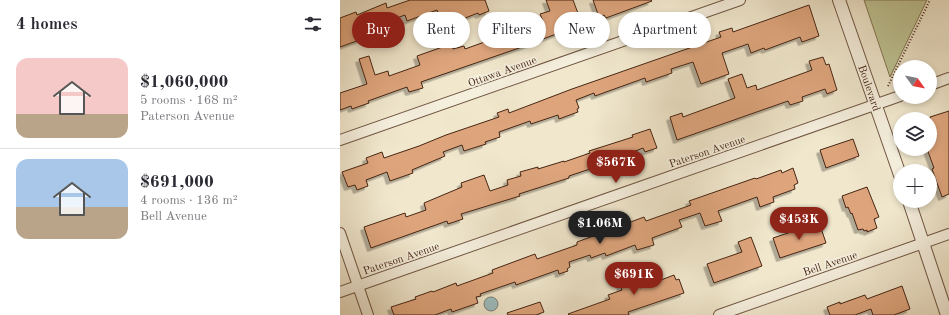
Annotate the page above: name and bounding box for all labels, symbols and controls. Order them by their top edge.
chip: Buy [352,12,405,48]
chip: Rent [413,12,470,48]
chip: Filters [478,12,546,48]
chip: New [554,12,610,48]
chip: Apartment [618,12,711,48]
icon: filters [302,13,324,35]
text: 4 homes [16,16,78,33]
street label: Ottawa Avenue [467,55,538,90]
north arrow [893,60,937,104]
map controls [893,60,937,208]
street label: Boulevard [855,64,881,113]
icon: home [48,74,96,122]
text: $1,060,000 [140,74,228,91]
text: 5 rooms · 168 m² [140,94,238,107]
text: Paterson Avenue [140,110,235,123]
button: layers [893,112,937,156]
street label: Paterson Avenue [668,134,747,171]
pin: $567K [588,150,644,184]
text: $567K [596,156,636,169]
button: + [893,164,937,208]
text: $691,000 [140,174,214,191]
icon: home [48,175,96,223]
text: 4 rooms · 136 m² [140,194,238,207]
pin: $453K [771,207,827,241]
text: Bell Avenue [140,210,207,223]
pin: $1.06M [567,211,633,245]
text: $453K [779,213,819,226]
text: $1.06M [577,217,623,230]
street label: Paterson Avenue [362,241,441,278]
street label: Bell Avenue [802,250,859,279]
pin: $691K [606,262,662,296]
text: $691K [614,268,654,281]

